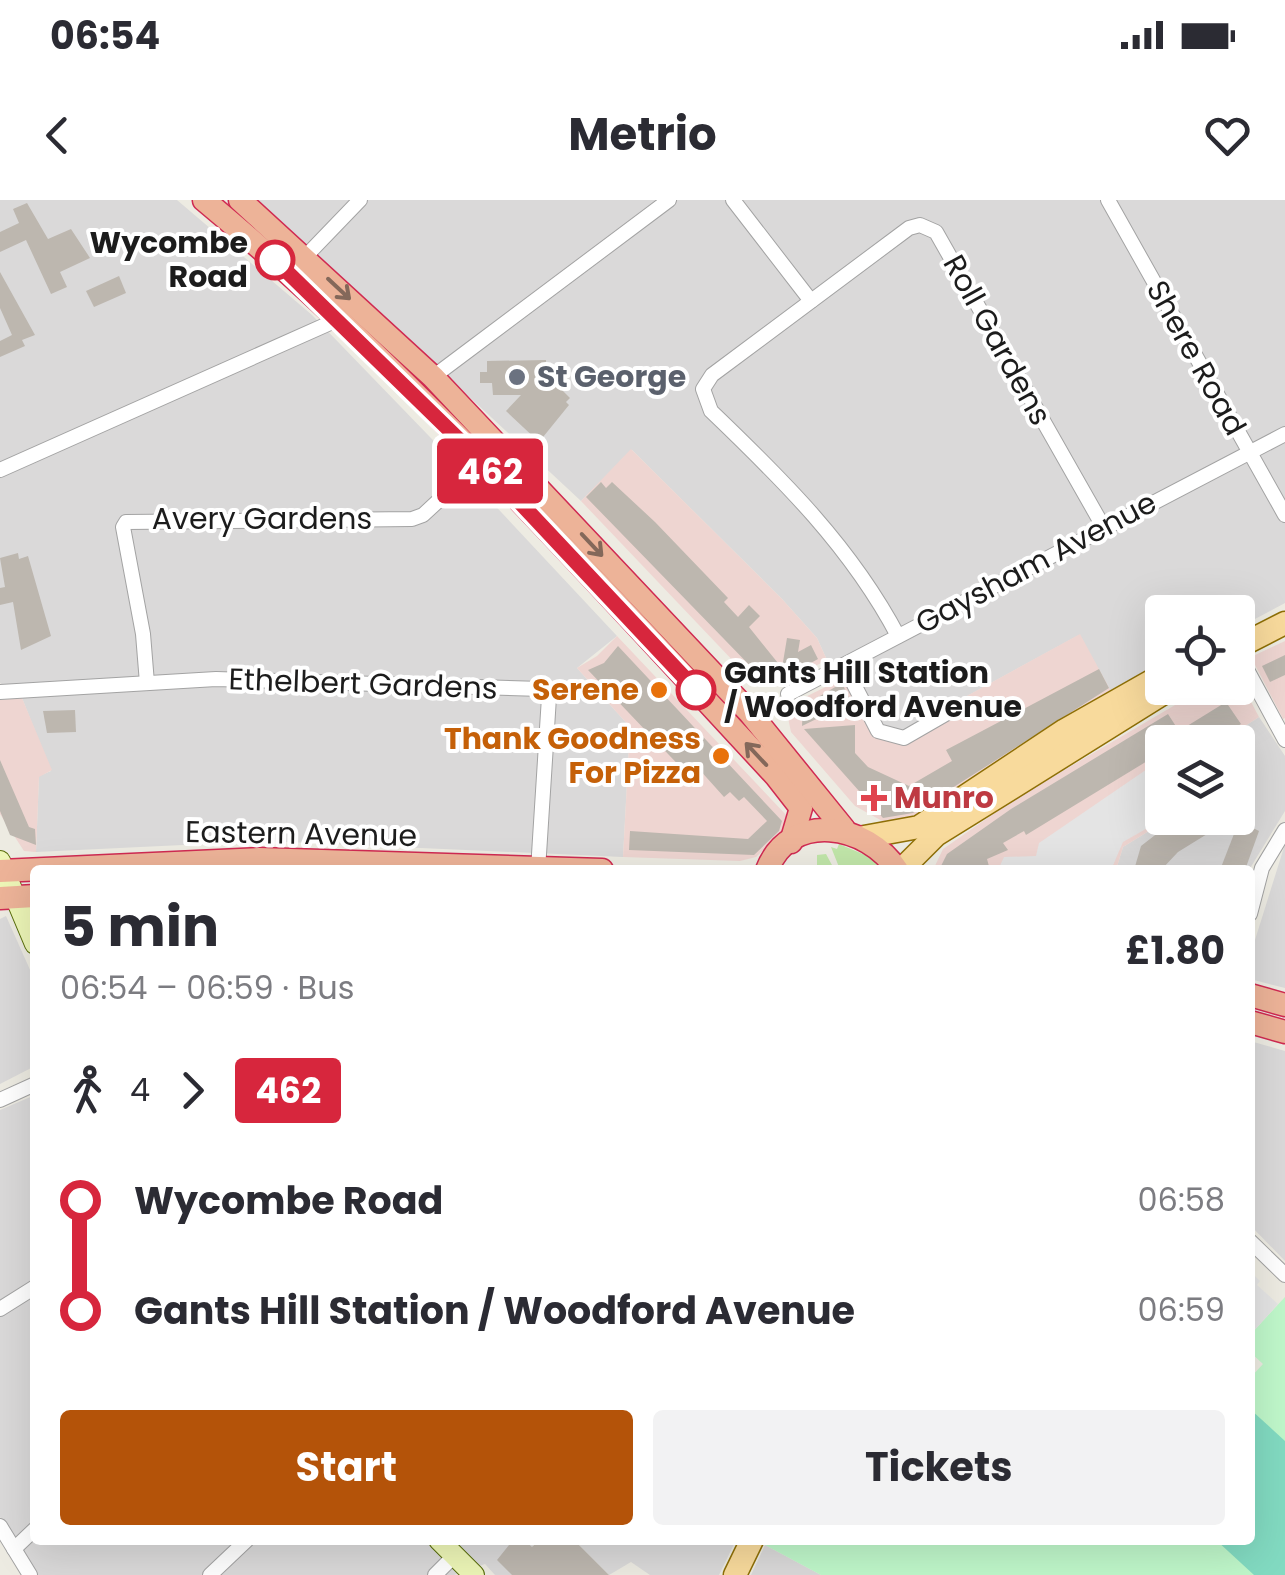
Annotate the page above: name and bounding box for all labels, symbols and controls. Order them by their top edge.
text: 06:54 [50,9,160,62]
text: Metrio [568,103,717,166]
icon: back [30,108,85,163]
icon: heart [1200,108,1255,163]
place label: Wycombe Road [90,221,248,298]
marker: Wycombe Road [256,241,294,279]
street label: Roll Gardens [933,247,1062,433]
street label: Shere Road [1136,272,1257,443]
one-way arrow [326,277,351,300]
place label: St George [537,355,686,398]
marker: St George [506,366,528,388]
line badge: 462 [432,438,548,504]
text: 462 [457,447,523,496]
street label: Gaysham Avenue [908,481,1164,644]
street label: Avery Gardens [152,497,372,540]
one-way arrow [580,532,604,556]
map controls [1145,595,1255,835]
button: locate [1145,595,1255,705]
place label: Gants Hill Station / Woodford Avenue [724,651,1022,728]
street label: Ethelbert Gardens [228,657,498,710]
place label: Serene [532,668,639,711]
marker: Gants Hill Station / Woodford Avenue [677,671,715,709]
marker: Serene [648,679,670,701]
place label: Thank Goodness For Pizza [444,717,701,794]
button: layers [1145,725,1255,835]
one-way arrow [745,742,768,767]
marker: Thank Goodness For Pizza [710,745,732,767]
place label: Munro [894,776,994,819]
marker: Munro [863,787,885,809]
street label: Eastern Avenue [185,810,417,857]
text: 5 min [60,888,219,965]
text: £1.80 [1125,924,1225,977]
text: 06:54 – 06:59 · Bus [60,965,354,1010]
icon: walk [60,1063,115,1118]
icon: forward [165,1063,220,1118]
text: 462 [255,1066,321,1115]
text: 4 [130,1067,150,1112]
text: Wycombe Road [134,1174,443,1227]
text: 06:58 [1137,1177,1225,1222]
text: Gants Hill Station / Woodford Avenue [134,1284,855,1337]
text: 06:59 [1138,1287,1225,1332]
button: Start [60,1410,633,1525]
button: Tickets [653,1410,1225,1525]

